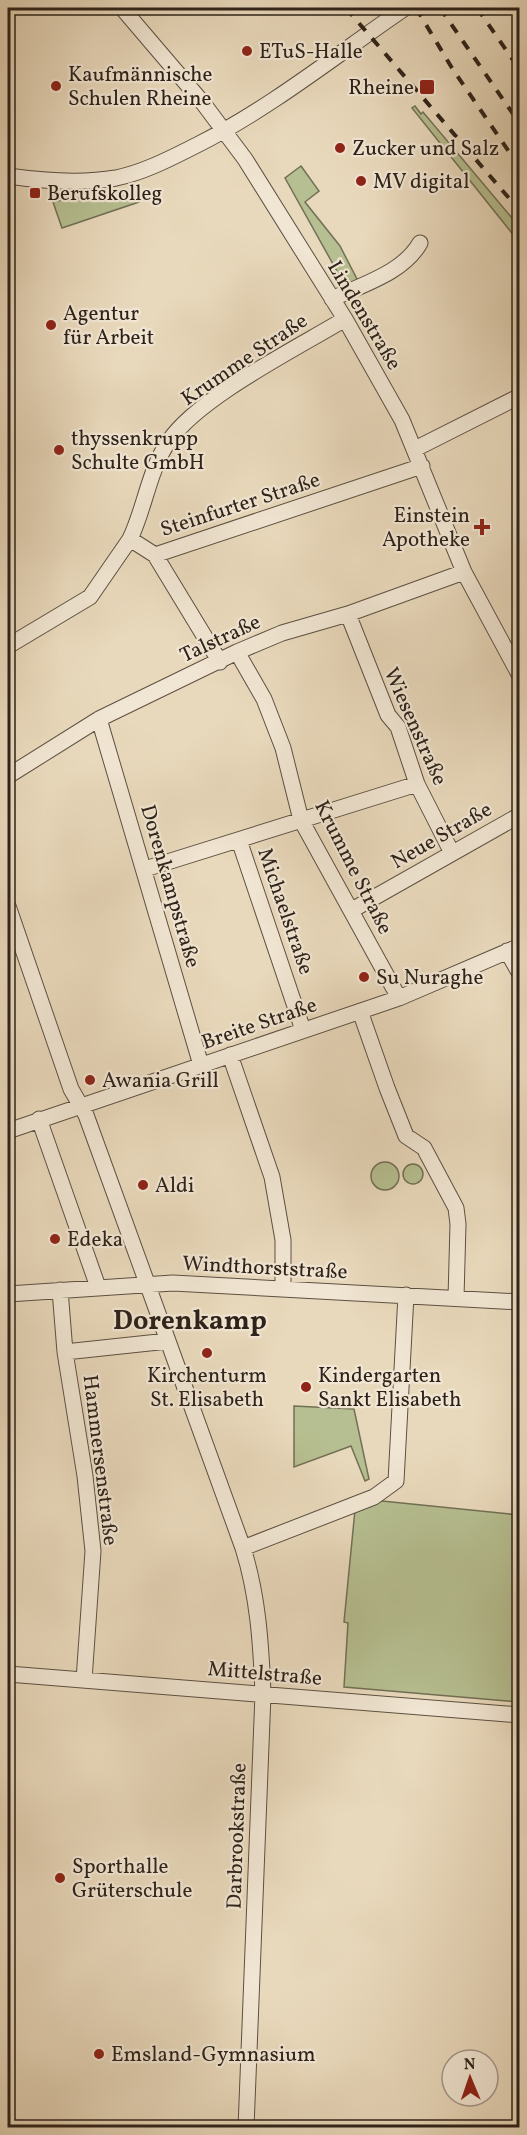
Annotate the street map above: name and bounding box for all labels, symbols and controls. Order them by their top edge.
place label: ETuS-Halle [259,38,363,67]
marker: ETuS-Halle [240,44,254,58]
place label: Kaufmännische Schulen Rheine [68,61,213,114]
place label: Rheine [348,74,414,103]
marker: Rheine [418,78,436,96]
marker: Kaufmännische Schulen Rheine [49,79,63,93]
place label: Zucker und Salz [352,135,499,164]
marker: Zucker und Salz [333,141,347,155]
place label: MV digital [373,168,469,197]
marker: MV digital [354,174,368,188]
place label: Berufskolleg [47,180,162,209]
marker: Berufskolleg [28,186,42,200]
street label: Lindenstraße [320,256,408,376]
place label: Agentur für Arbeit [63,300,154,353]
street label: Krumme Straße [176,307,314,413]
marker: Agentur für Arbeit [44,318,58,332]
place label: thyssenkrupp Schulte GmbH [71,425,205,478]
marker: thyssenkrupp Schulte GmbH [52,443,66,457]
street label: Steinfurter Straße [157,466,324,545]
place label: Einstein Apotheke [382,502,470,555]
marker: Einstein Apotheke [475,520,489,534]
street label: Talstraße [176,608,266,671]
street label: Wiesenstraße [376,663,454,790]
street label: Krumme Straße [306,796,399,940]
street label: Neue Straße [386,796,498,877]
street label: Dorenkampstraße [132,801,207,971]
street label: Michaelstraße [249,844,320,979]
place label: Su Nuraghe [376,964,484,993]
marker: Su Nuraghe [357,970,371,984]
street label: Breite Straße [198,991,321,1058]
place label: Awania Grill [102,1067,219,1096]
marker: Awania Grill [83,1073,97,1087]
place label: Aldi [155,1172,194,1201]
marker: Aldi [136,1178,150,1192]
place label: Edeka [67,1226,123,1255]
marker: Edeka [48,1232,62,1246]
street label: Windthorststraße [182,1250,348,1287]
district label: Dorenkamp [113,1303,267,1341]
marker: Kirchenturm St. Elisabeth [200,1346,214,1360]
place label: Kirchenturm St. Elisabeth [147,1362,267,1415]
place label: Kindergarten Sankt Elisabeth [318,1362,462,1415]
street label: Hammersenstraße [75,1373,124,1547]
marker: Kindergarten Sankt Elisabeth [299,1380,313,1394]
street label: Mittelstraße [207,1655,323,1694]
street label: Darbrookstraße [220,1762,255,1910]
place label: Sporthalle Grüterschule [72,1853,192,1906]
marker: Sporthalle Grüterschule [53,1871,67,1885]
place label: Emsland-Gymnasium [111,2041,316,2070]
marker: Emsland-Gymnasium [92,2047,106,2061]
north arrow [440,2048,500,2108]
text: N [463,2054,476,2076]

